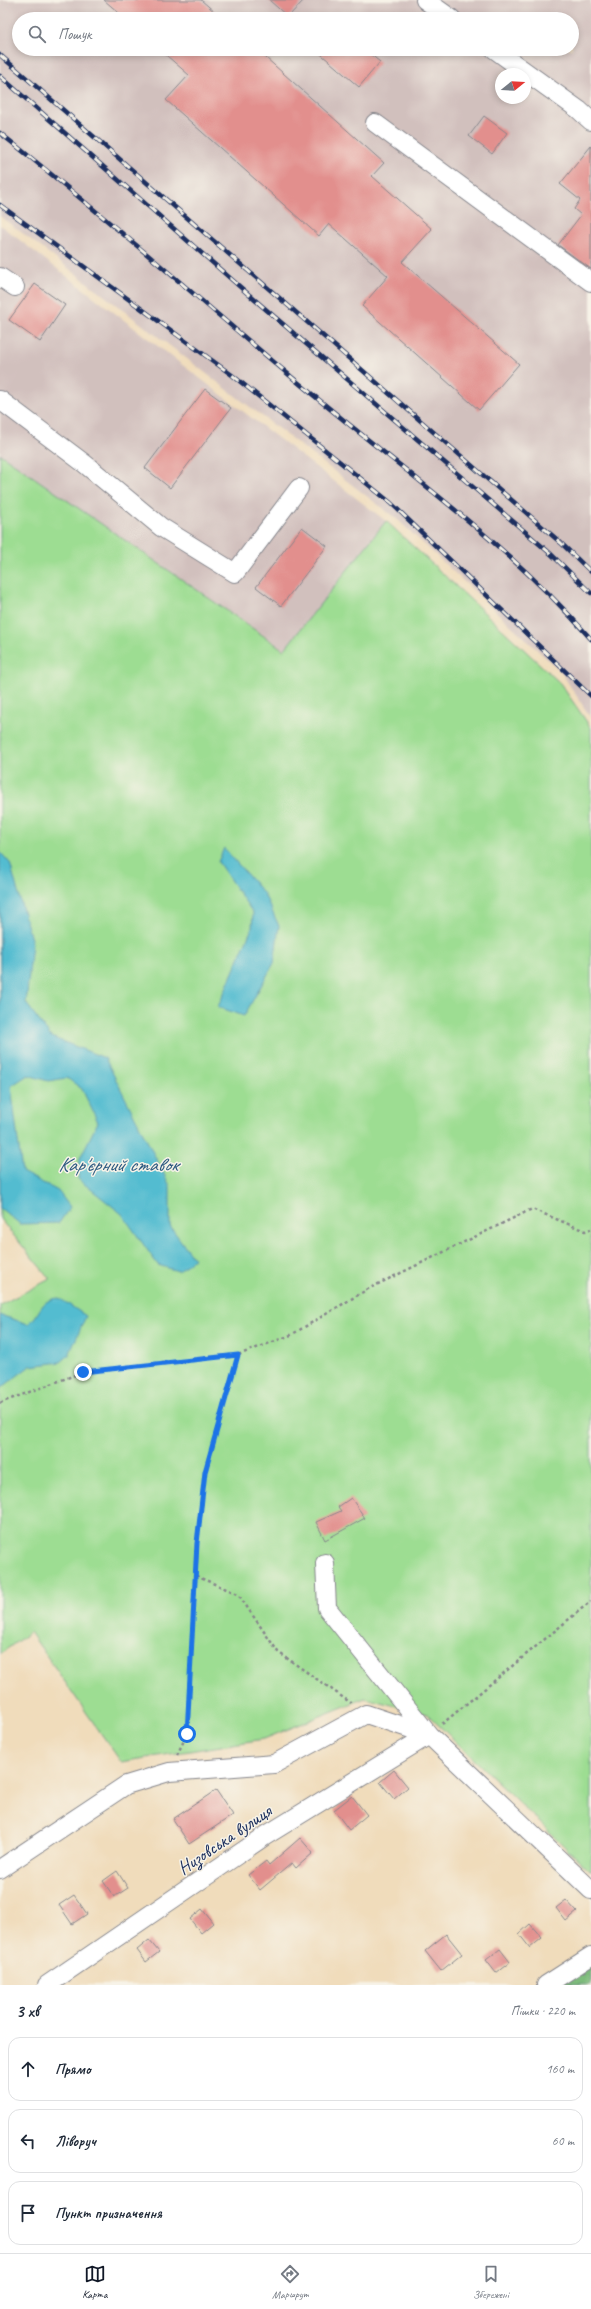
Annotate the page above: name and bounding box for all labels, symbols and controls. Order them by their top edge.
search box [12,12,579,56]
icon: search [26,23,48,45]
text: Пошук [58,25,91,44]
north arrow [495,68,531,104]
water label: Кар'єрний ставок [58,1152,181,1177]
route end [74,1363,92,1381]
route start [178,1725,196,1743]
street label: Низовська вулиця [173,1799,278,1880]
text: 3 хв [16,2001,39,2022]
text: Пішки · 220 m [511,2003,575,2019]
icon: ahead [17,2058,39,2080]
text: Прямо [55,2060,91,2079]
text: 160 m [546,2061,574,2077]
icon: left [17,2130,39,2152]
text: Ліворуч [55,2132,96,2151]
text: 60 m [552,2133,574,2149]
icon: arrive [17,2202,39,2224]
text: Пункт призначення [55,2204,162,2223]
tab: Карта [82,2263,107,2301]
tab: Маршрут [272,2263,308,2301]
tab: Збережені [473,2263,509,2301]

